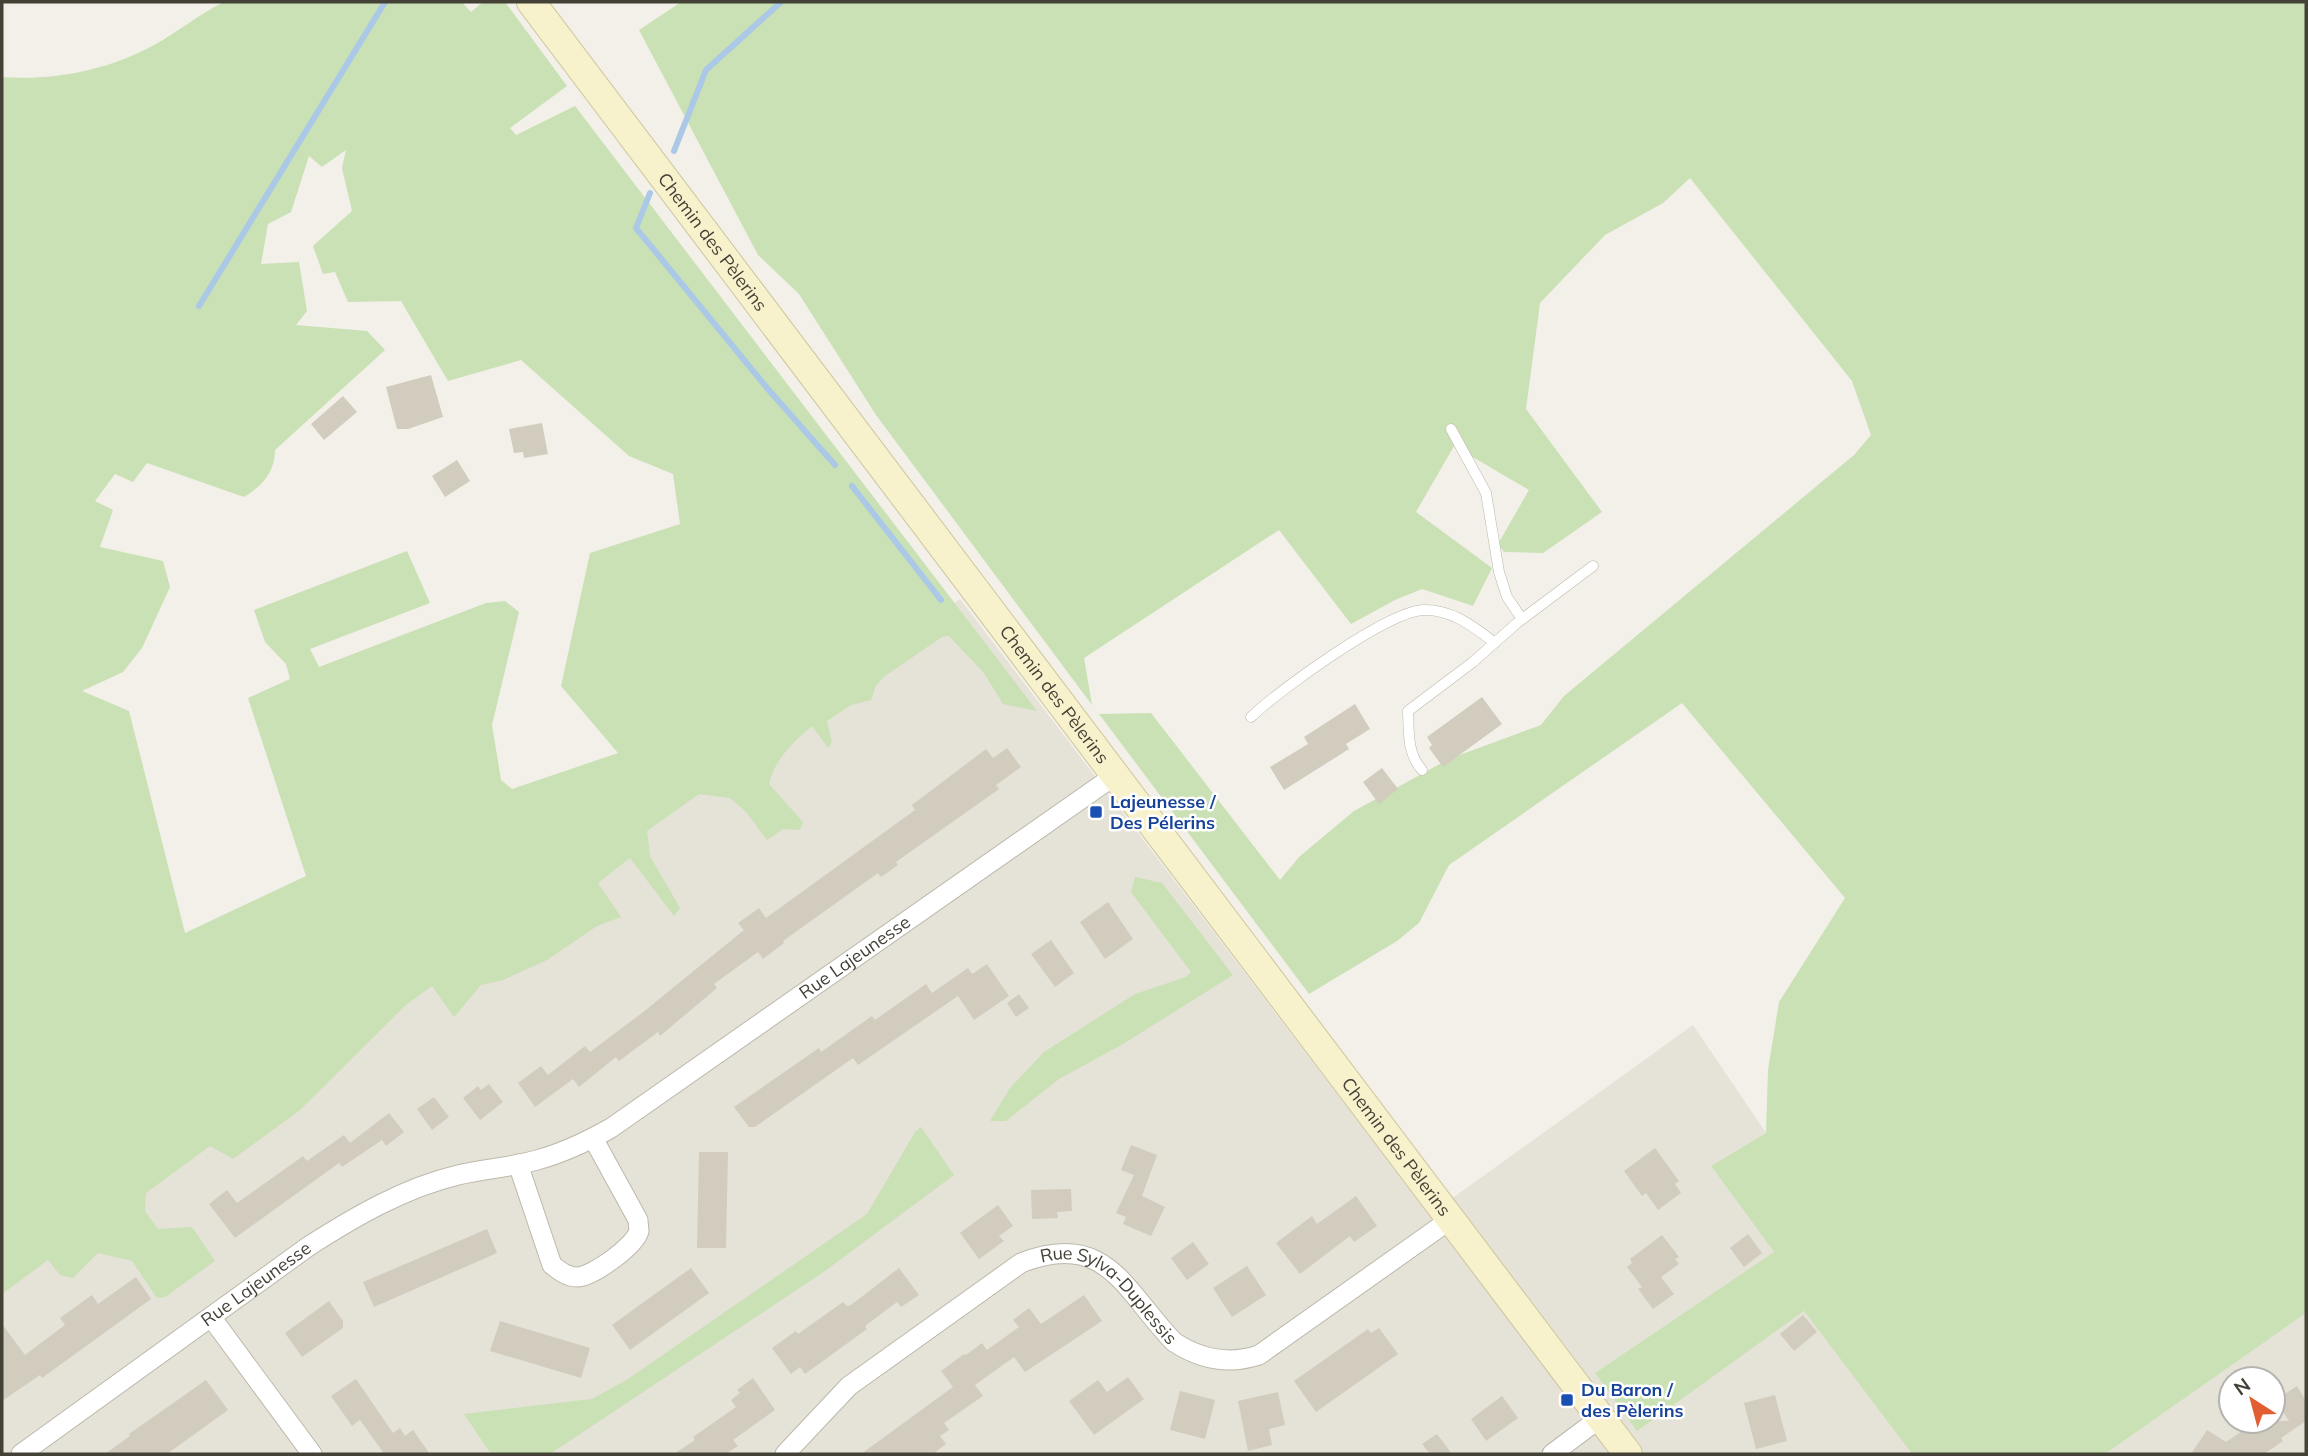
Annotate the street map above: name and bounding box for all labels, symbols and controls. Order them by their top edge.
street label: Chemin des Pèlerins [653,168,773,316]
street label: Chemin des Pèlerins [995,620,1114,768]
place label: Lajeunesse / Des Pélerins [1110,790,1217,834]
marker: Lajeunesse / Des Pélerins [1088,804,1104,820]
street label: Rue Lajeunesse [795,910,915,1004]
street label: Chemin des Pèlerins [1337,1073,1456,1221]
street label: Rue Lajeunesse [196,1236,315,1331]
street label: Rue Sylva-Duplessis [1038,1241,1182,1349]
north arrow [2217,1365,2287,1435]
text: N [2229,1372,2255,1400]
place label: Du Baron / des Pèlerins [1581,1378,1684,1422]
marker: Du Baron / des Pèlerins [1559,1392,1575,1408]

